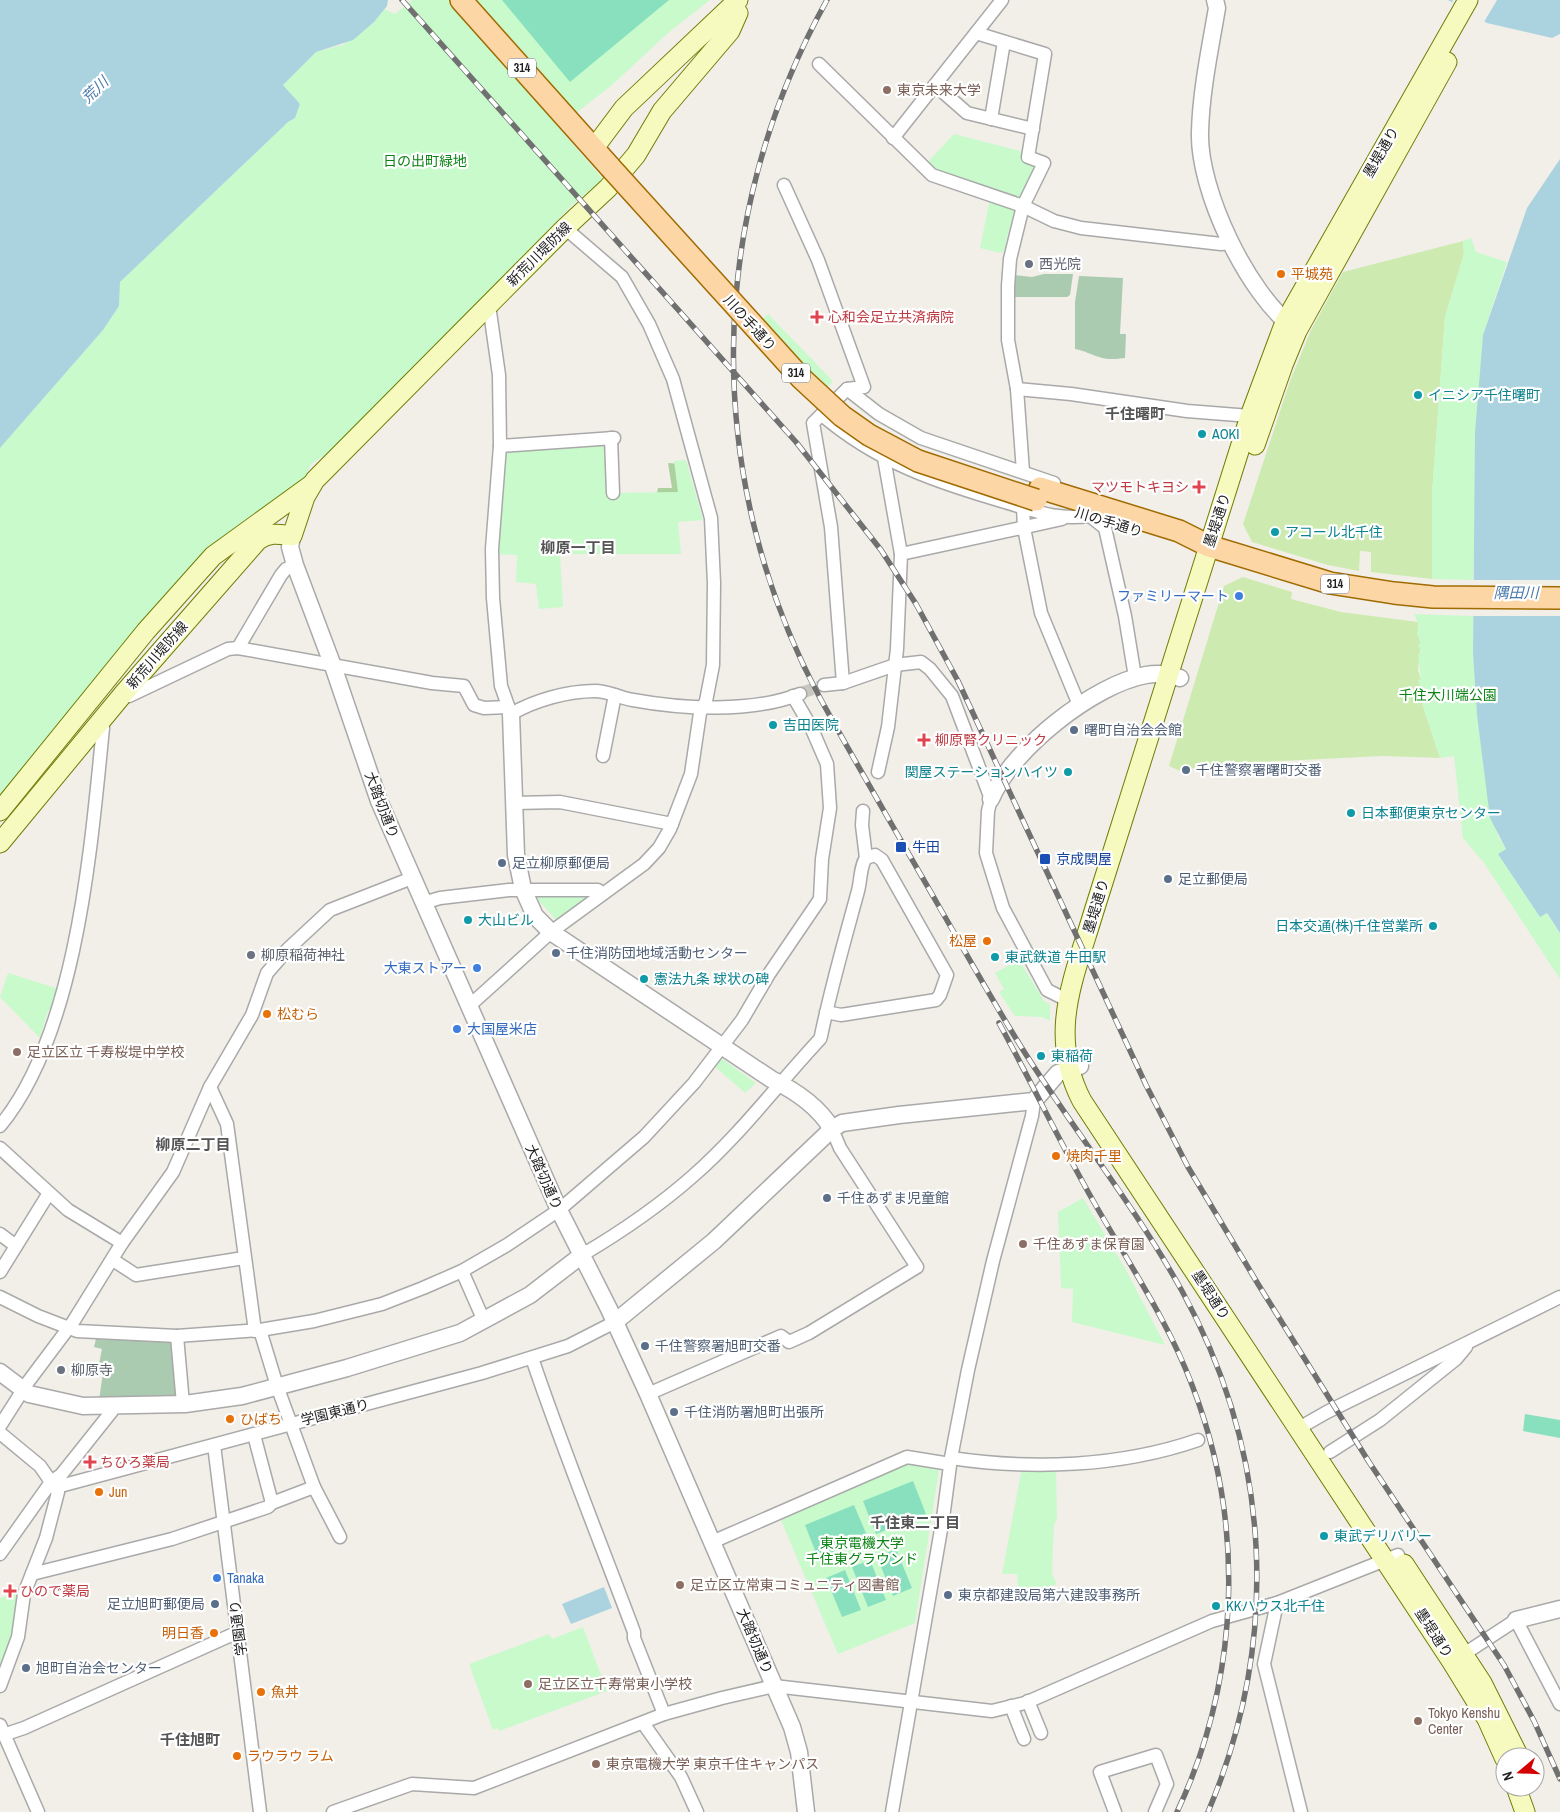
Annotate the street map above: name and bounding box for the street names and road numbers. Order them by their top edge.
road number: 314 [508,58,536,78]
street label: 墨堤通り [1359,123,1403,181]
street label: 新荒川堤防線 [503,218,575,290]
street label: 川の手通り [720,291,780,355]
road number: 314 [782,363,810,382]
street label: 墨堤通り [1200,491,1234,549]
street label: 川の手通り [1073,503,1145,541]
road number: 314 [1321,574,1349,594]
street label: 新荒川堤防線 [123,617,191,693]
street label: 大踏切通り [361,769,403,841]
street label: 墨堤通り [1079,877,1113,935]
street label: 大踏切通り [522,1141,566,1213]
street label: 墨堤通り [1188,1267,1234,1323]
street label: 学園東通り [299,1395,371,1429]
street label: 学園通り [226,1599,250,1657]
street label: 大踏切通り [733,1605,777,1677]
street label: 墨堤通り [1411,1605,1457,1661]

